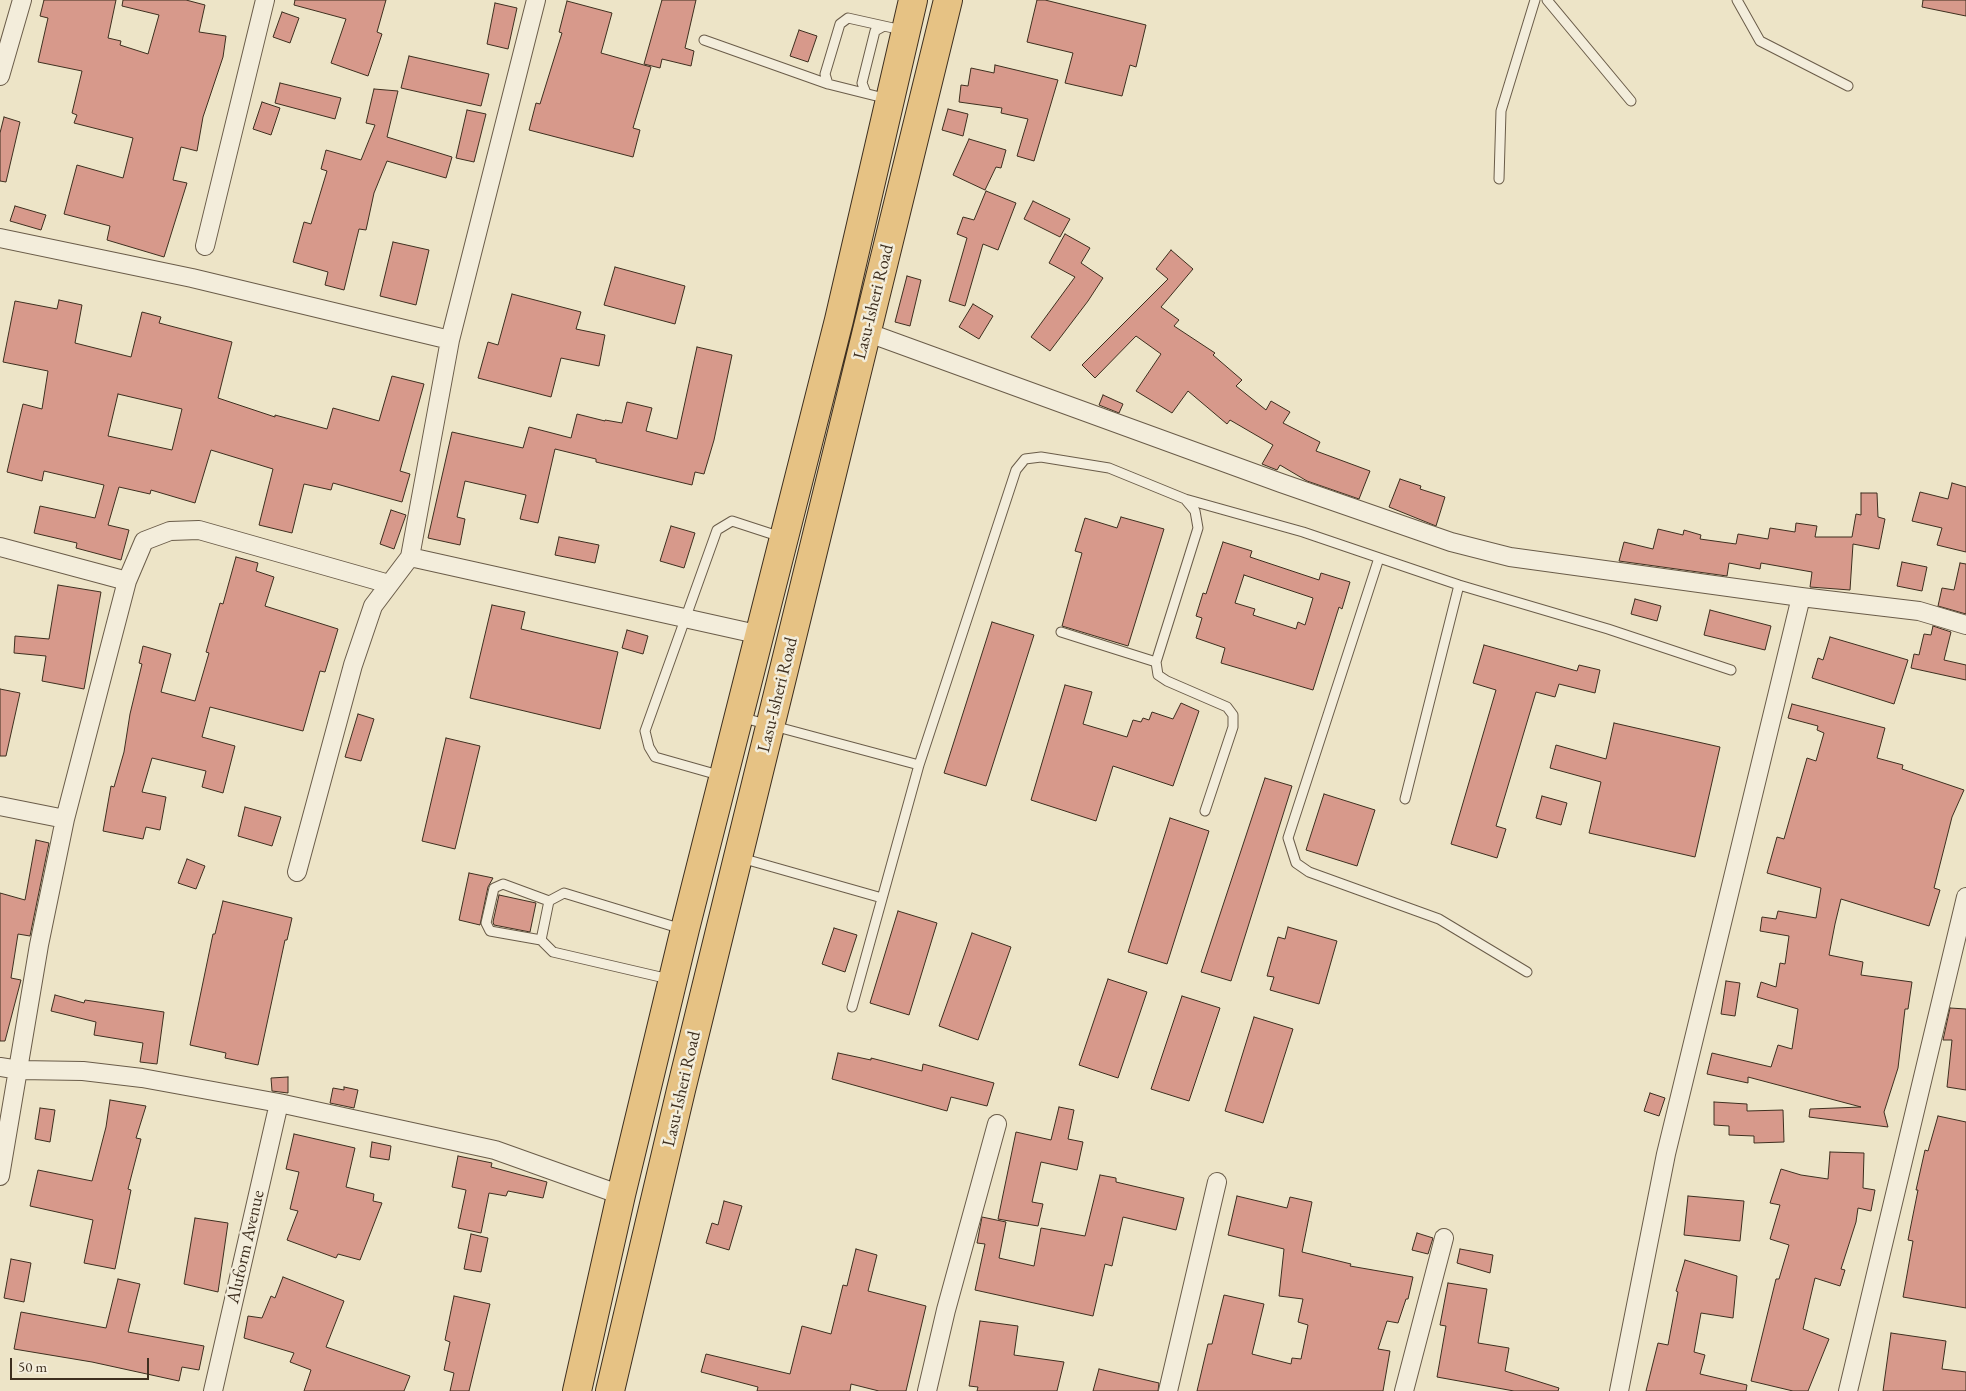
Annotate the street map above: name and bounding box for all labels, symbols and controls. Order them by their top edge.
street label: Lasu-Isheri Road [849,242,899,362]
street label: Lasu-Isheri Road [753,635,803,755]
street label: Lasu-Isheri Road [658,1029,706,1149]
street label: Aluform Avenue [222,1188,270,1306]
scale bar [12,1348,151,1380]
text: 50 m [18,1357,47,1376]

